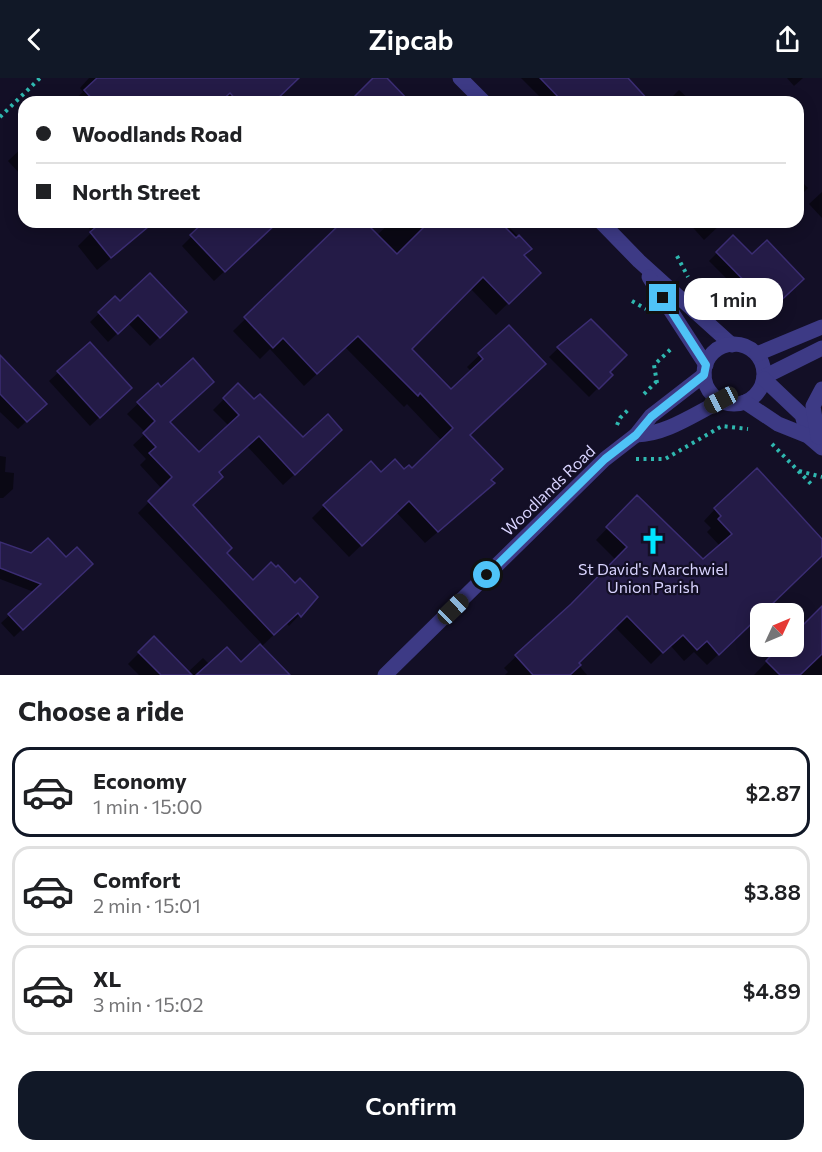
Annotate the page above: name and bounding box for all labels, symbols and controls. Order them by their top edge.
icon: back [18,23,51,56]
text: Zipcab [368,23,454,56]
icon: share [771,23,804,56]
text: Woodlands Road [72,120,242,147]
text: North Street [72,178,200,205]
callout: 1 min [684,277,783,319]
route end [649,284,676,311]
text: 1 min [710,287,757,311]
car [701,384,741,416]
street label: Woodlands Road [497,441,599,539]
church icon: St David's Marchwiel Union Parish [638,526,668,556]
place label: St David's Marchwiel Union Parish [578,559,728,596]
route start [473,561,500,588]
car [434,590,472,628]
north arrow [750,603,804,657]
map controls [750,603,804,657]
text: Choose a ride [18,694,184,727]
icon: car [21,765,75,819]
text: Economy [93,767,187,794]
text: $2.87 [745,779,801,806]
text: 1 min · 15:00 [93,794,203,818]
icon: car [21,864,75,918]
text: Comfort [93,866,181,893]
text: $3.88 [744,878,801,905]
text: 2 min · 15:01 [93,893,201,917]
icon: car [21,963,75,1017]
text: XL [93,965,121,992]
text: $4.89 [743,977,801,1004]
text: 3 min · 15:02 [93,992,204,1016]
button: Confirm [18,1071,804,1140]

